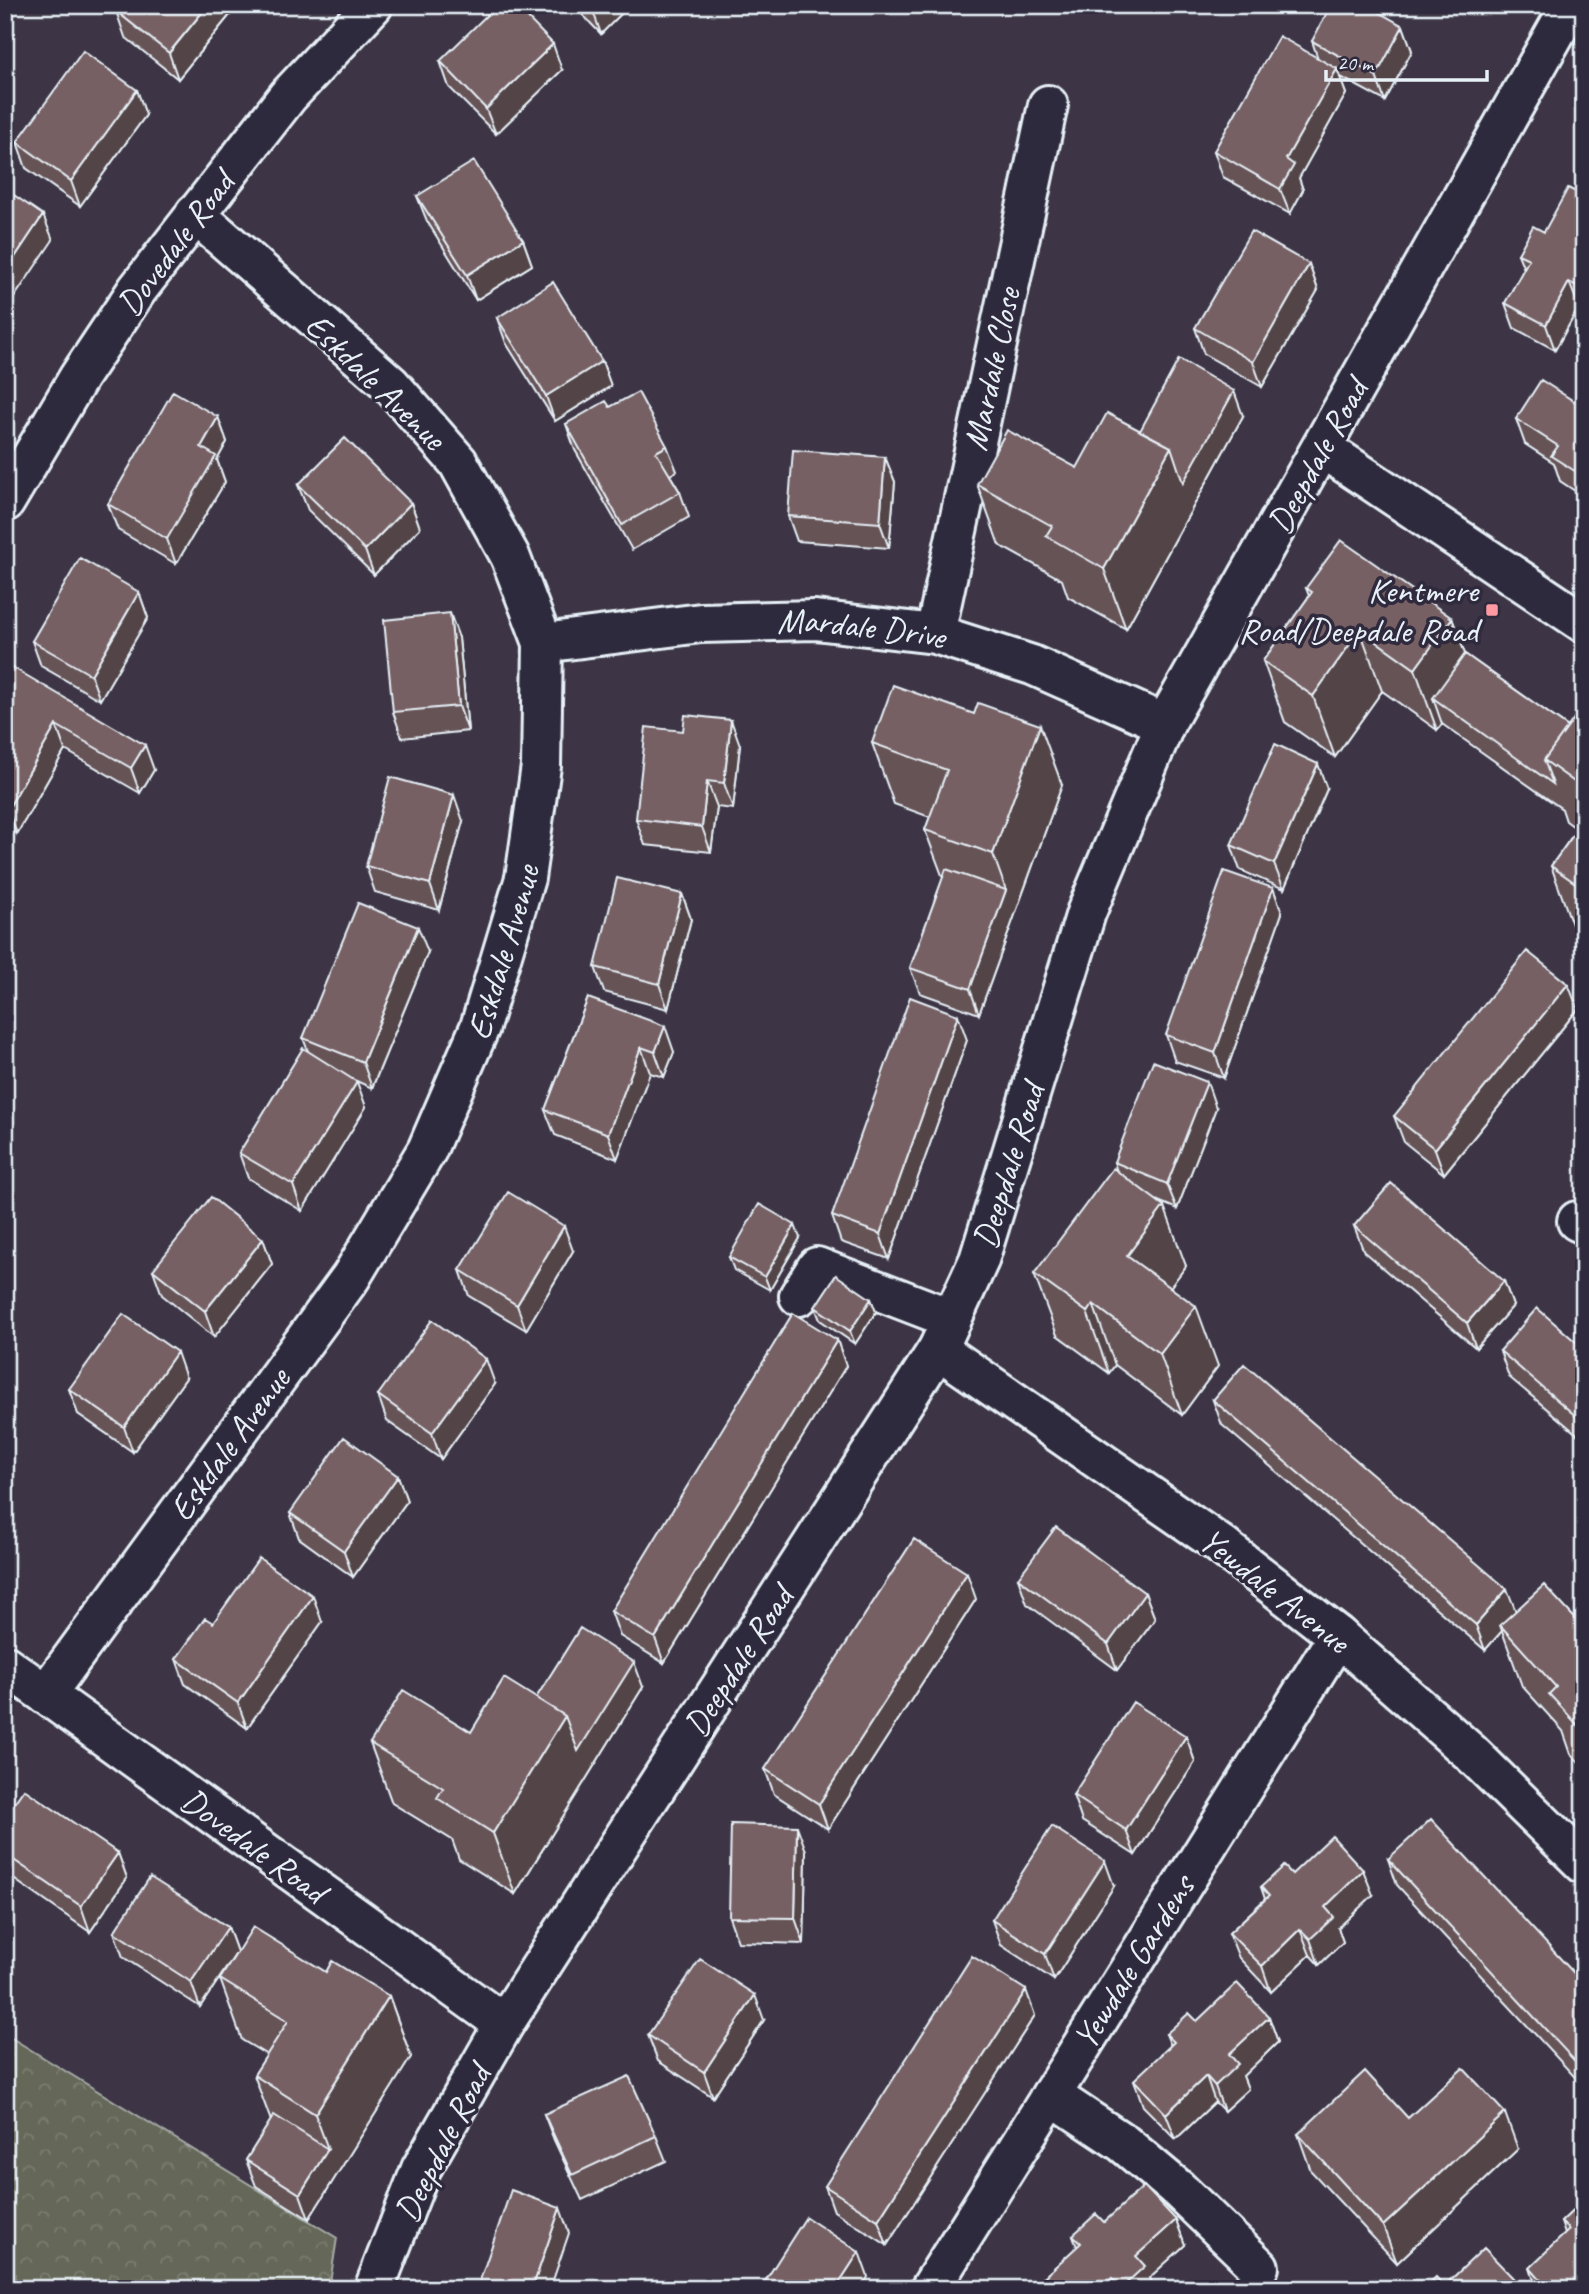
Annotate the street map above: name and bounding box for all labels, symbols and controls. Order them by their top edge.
scale bar [1326,38,1488,82]
text: 20 m [1337,50,1375,76]
street label: Dovedale Road [107,158,247,324]
street label: Mardale Close [952,281,1031,454]
street label: Eskdale Avenue [296,303,457,461]
street label: Deepdale Road [1257,367,1381,541]
place label: Kentmere Road/Deepdale Road [1239,568,1483,653]
street label: Mardale Drive [776,598,954,660]
marker: Kentmere Road/Deepdale Road [1484,602,1500,618]
street label: Eskdale Avenue [455,860,550,1046]
street label: Deepdale Road [962,1073,1057,1254]
street label: Eskdale Avenue [159,1357,302,1530]
street label: Yewdale Avenue [1190,1518,1361,1665]
street label: Deepdale Road [673,1574,806,1745]
street label: Dovedale Road [172,1778,339,1916]
street label: Yewdale Gardens [1062,1865,1206,2057]
street label: Deepdale Road [384,2053,503,2229]

